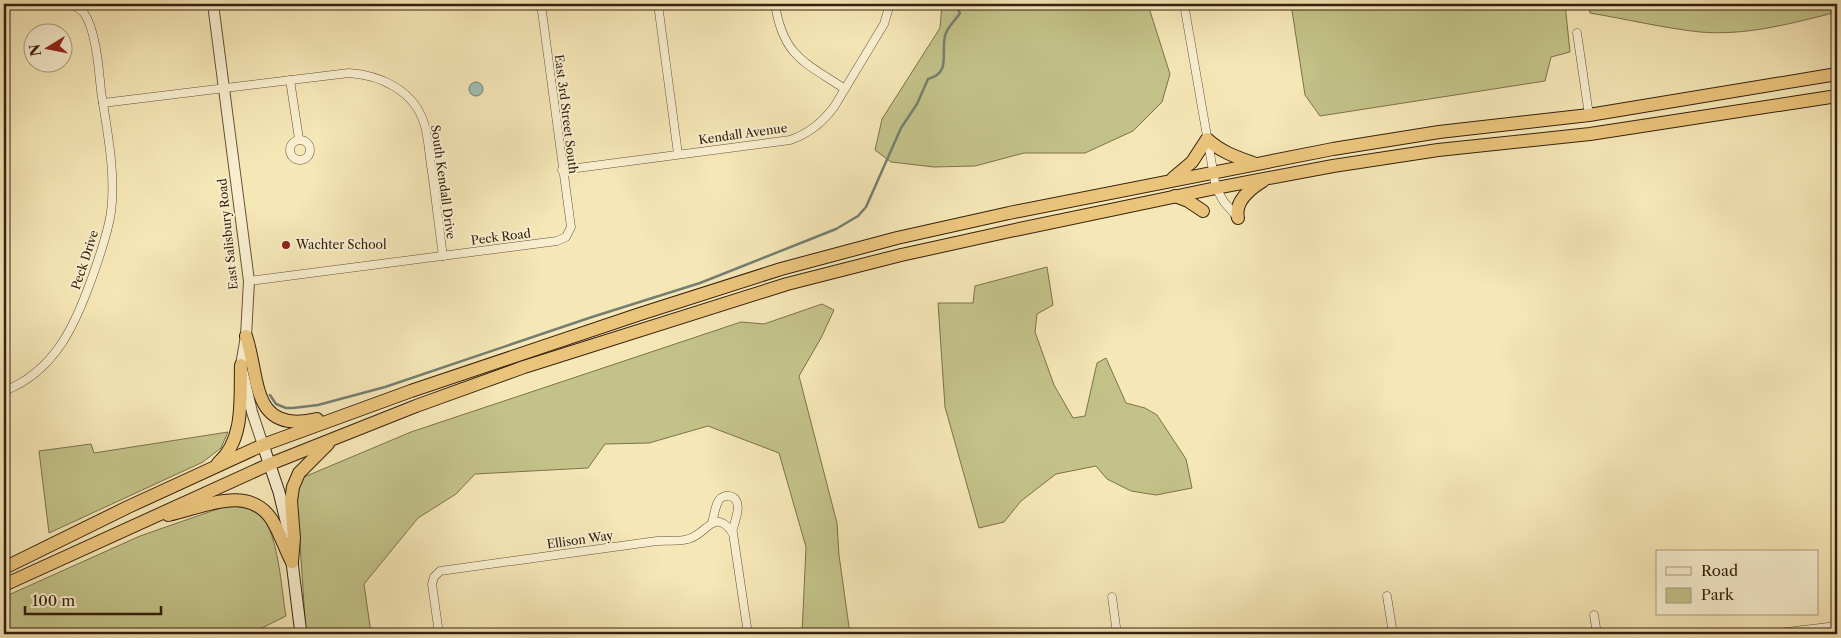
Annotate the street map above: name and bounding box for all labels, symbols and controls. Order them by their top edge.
north arrow [22,22,72,72]
text: N [25,43,45,58]
street label: East 3rd Street South [552,53,581,175]
street label: Kendall Avenue [698,120,789,147]
street label: South Kendall Drive [428,124,459,240]
street label: East Salisbury Road [214,177,241,291]
street label: Peck Road [470,225,532,248]
street label: Peck Drive [68,228,101,292]
place label: Wachter School [295,237,387,252]
marker: Wachter School [280,239,292,251]
street label: Ellison Way [546,527,614,552]
legend [1656,550,1818,616]
text: Road [1701,561,1738,580]
scale bar [25,583,161,615]
text: Park [1701,585,1735,604]
text: 100 m [32,591,75,610]

